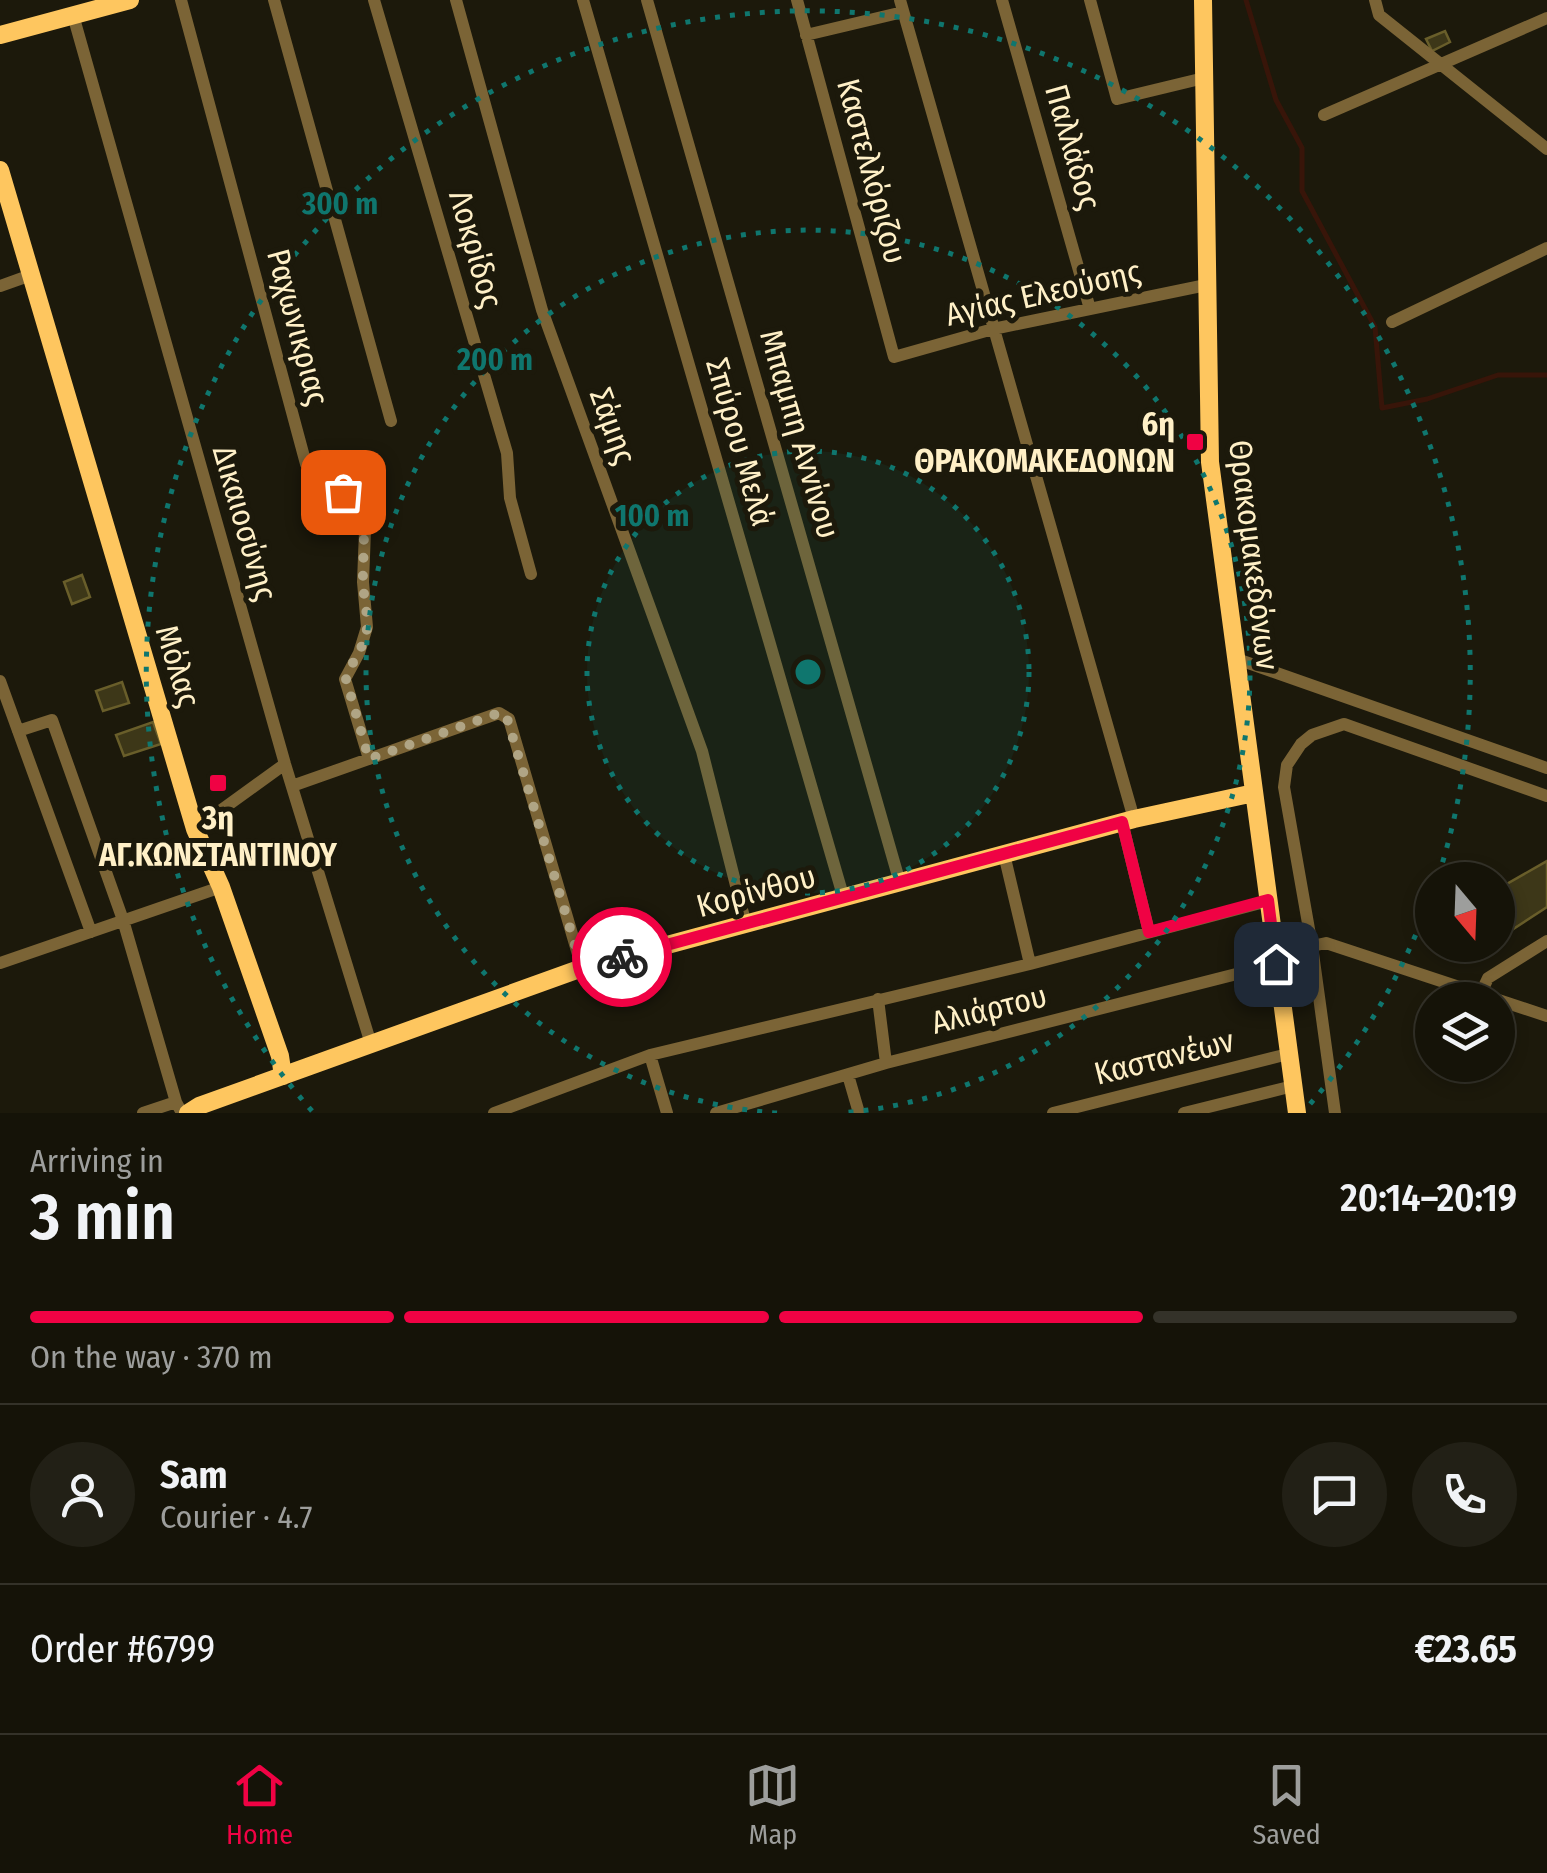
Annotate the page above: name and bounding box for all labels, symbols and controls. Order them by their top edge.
street label: Καστελλόριζου [829,74,915,268]
street label: Παλλάδος [1037,80,1109,214]
text: 300 m [301,186,378,222]
street label: Λοκρίδος [441,186,511,313]
street label: Ραχωνικριας [259,245,337,410]
street label: Αγίας Ελεούσης [942,252,1145,334]
street label: Μπαμπη Αννίνου [752,325,848,543]
text: 200 m [456,342,533,378]
street label: Σπύρου Μελά [698,354,782,530]
street label: Σάμης [582,383,644,470]
place label: 6η ΘΡΑΚΟΜΑΚΕΔΟΝΩΝ [914,405,1175,480]
marker: 6η ΘΡΑΚΟΜΑΚΕΔΟΝΩΝ [1184,431,1206,453]
street label: Θρακομακεδόνων [1221,438,1287,672]
street label: Δικαιοσύνης [205,441,285,605]
pin [301,450,386,535]
icon: bag [316,465,371,520]
text: 100 m [615,498,689,534]
street label: Μόλας [148,621,208,712]
centre of rings [790,654,826,690]
marker: 3η ΑΓ.ΚΩΝΣΤΑΝΤΙΝΟΥ [207,772,229,794]
place label: 3η ΑΓ.ΚΩΝΣΤΑΝΤΙΝΟΥ [98,799,338,874]
street label: Κορίνθου [692,857,820,925]
north arrow [1415,862,1515,962]
map controls [1415,862,1515,1082]
courier [572,907,672,1007]
pin [1234,922,1319,1007]
icon: bike [595,930,650,985]
icon: home [1249,937,1304,992]
street label: Αλιάρτου [927,976,1051,1042]
button: layers [1415,982,1515,1082]
street label: Καστανέων [1090,1021,1238,1093]
text: Arriving in [30,1142,164,1180]
text: 20:14–20:19 [1340,1175,1517,1221]
text: 3 min [30,1178,175,1256]
text: On the way · 370 m [30,1338,273,1376]
button: person [30,1442,135,1547]
button: chat [1282,1442,1387,1547]
button: phone [1412,1442,1517,1547]
text: Sam [160,1452,228,1498]
text: Courier · 4.7 [160,1498,312,1536]
text: Order #6799 [30,1626,215,1672]
text: €23.65 [1415,1626,1517,1672]
tab: Home [226,1758,293,1851]
tab: Map [745,1758,800,1851]
tab: Saved [1252,1758,1321,1851]

